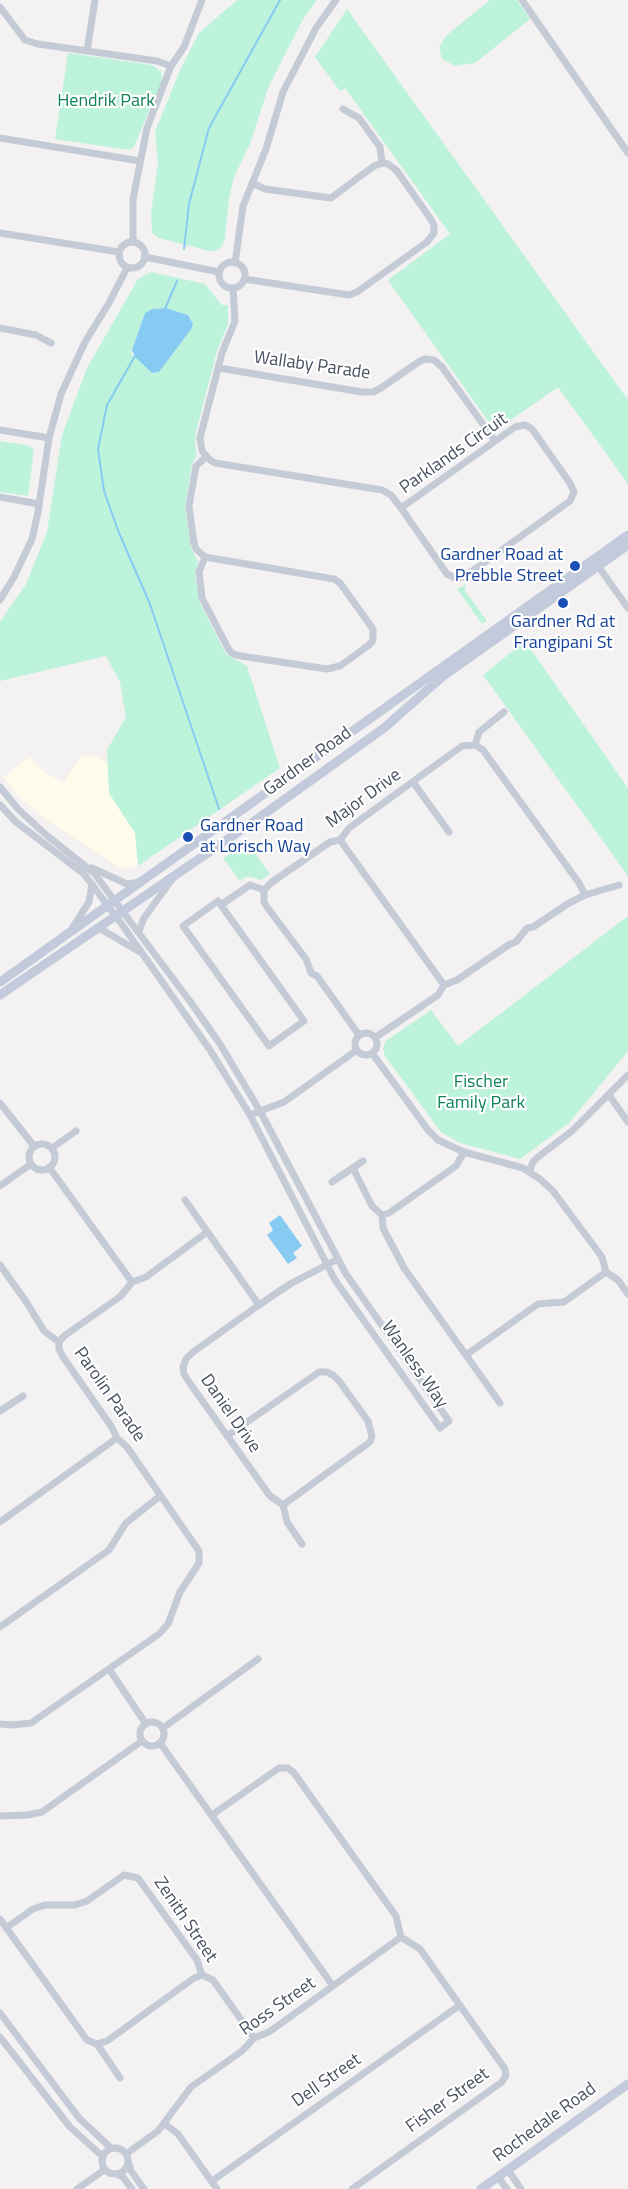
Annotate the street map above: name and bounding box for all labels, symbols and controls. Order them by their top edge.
park label: Hendrik Park [57,91,155,113]
street label: Wallaby Parade [252,347,372,385]
street label: Parklands Circuit [396,409,512,499]
place label: Gardner Road at Prebble Street [440,545,563,588]
marker: Gardner Road at Prebble Street [568,559,582,573]
marker: Gardner Rd at Frangipani St [556,596,570,610]
place label: Gardner Rd at Frangipani St [511,612,615,654]
street label: Gardner Road [260,723,356,801]
street label: Major Drive [322,765,406,833]
place label: Gardner Road at Lorisch Way [200,816,311,858]
marker: Gardner Road at Lorisch Way [181,830,195,844]
park label: Fischer Family Park [437,1072,525,1114]
street label: Wanless Way [376,1317,452,1413]
street label: Parolin Parade [69,1344,149,1446]
street label: Daniel Drive [195,1371,265,1457]
street label: Zenith Street [149,1873,221,1967]
street label: Ross Street [236,1973,320,2041]
street label: Dell Street [288,2049,366,2113]
street label: Fisher Street [402,2064,494,2138]
street label: Rochedale Road [489,2078,601,2168]

